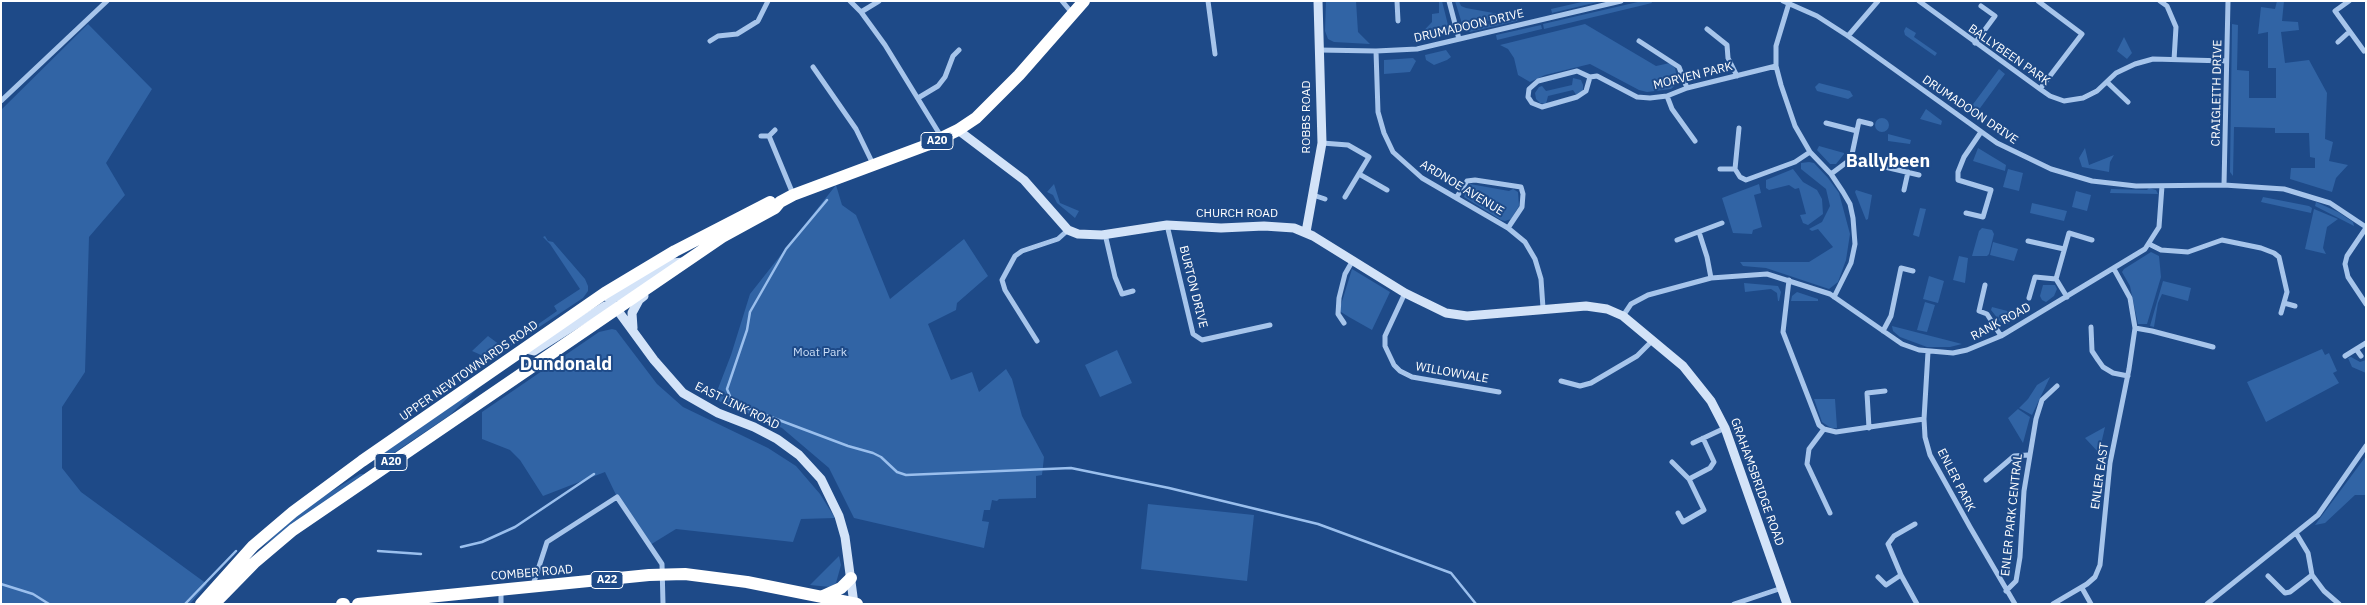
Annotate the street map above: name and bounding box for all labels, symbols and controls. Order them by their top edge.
street label: DRUMADOON DRIVE [1413,6,1525,46]
street label: BALLYBEEN PARK [1965,21,2053,89]
street label: CRAIGLEITH DRIVE [2209,40,2225,146]
street label: MORVEN PARK [1652,59,1734,93]
street label: DRUMADOON DRIVE [1919,73,2021,147]
street label: ROBBS ROAD [1300,80,1314,154]
road number: A20 [921,132,953,150]
district label: Ballybeen [1846,151,1930,173]
street label: ARDNOE AVENUE [1417,157,1507,219]
street label: CHURCH ROAD [1196,207,1278,221]
street label: BURTON DRIVE [1176,244,1210,330]
street label: RANK ROAD [1969,300,2033,344]
street label: UPPER NEWTOWNARDS ROAD [397,318,541,424]
park label: Moat Park [793,346,847,360]
district label: Dundonald [520,354,612,376]
street label: WILLOWVALE [1414,359,1490,387]
street label: EAST LINK ROAD [692,379,782,433]
street label: GRAHAMSBRIDGE ROAD [1727,416,1787,548]
street label: ENLER EAST [2088,442,2112,510]
street label: ENLER PARK [1934,446,1978,514]
street label: ENLER PARK CENTRAL [1998,453,2026,577]
road number: A20 [375,454,407,471]
street label: COMBER ROAD [490,562,574,584]
road number: A22 [591,572,623,588]

